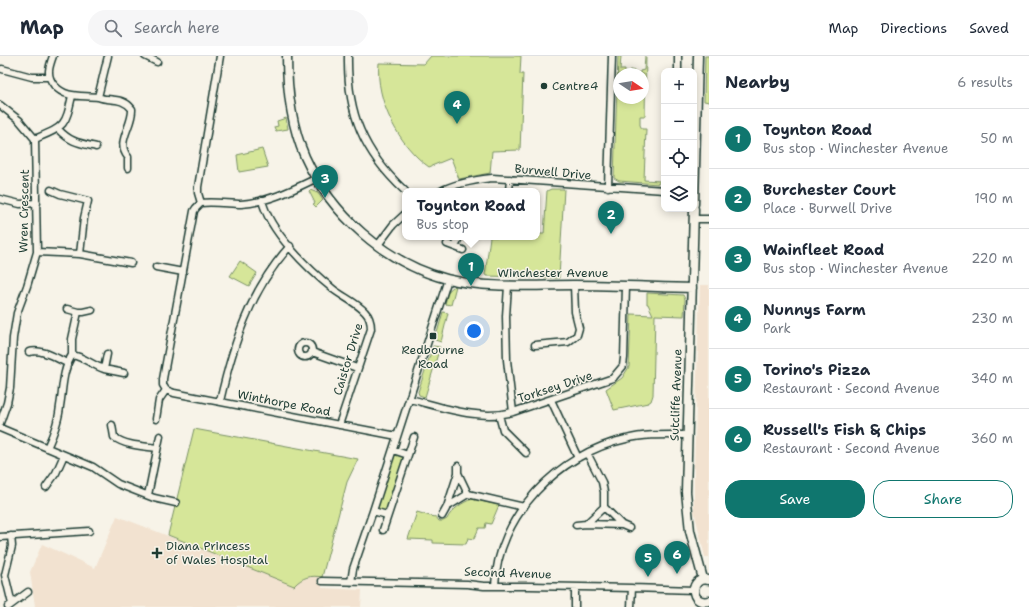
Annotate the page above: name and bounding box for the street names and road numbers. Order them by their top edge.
street label: Burwell Drive [514,161,592,183]
street label: Wren Crescent [15,169,33,253]
street label: Winchester Avenue [497,265,609,281]
street label: Caistor Drive [329,321,367,397]
street label: Sutcliffe Avenue [666,348,686,441]
street label: Torksey Drive [515,367,595,407]
street label: Winthorpe Road [236,386,332,420]
street label: Second Avenue [464,563,552,583]

